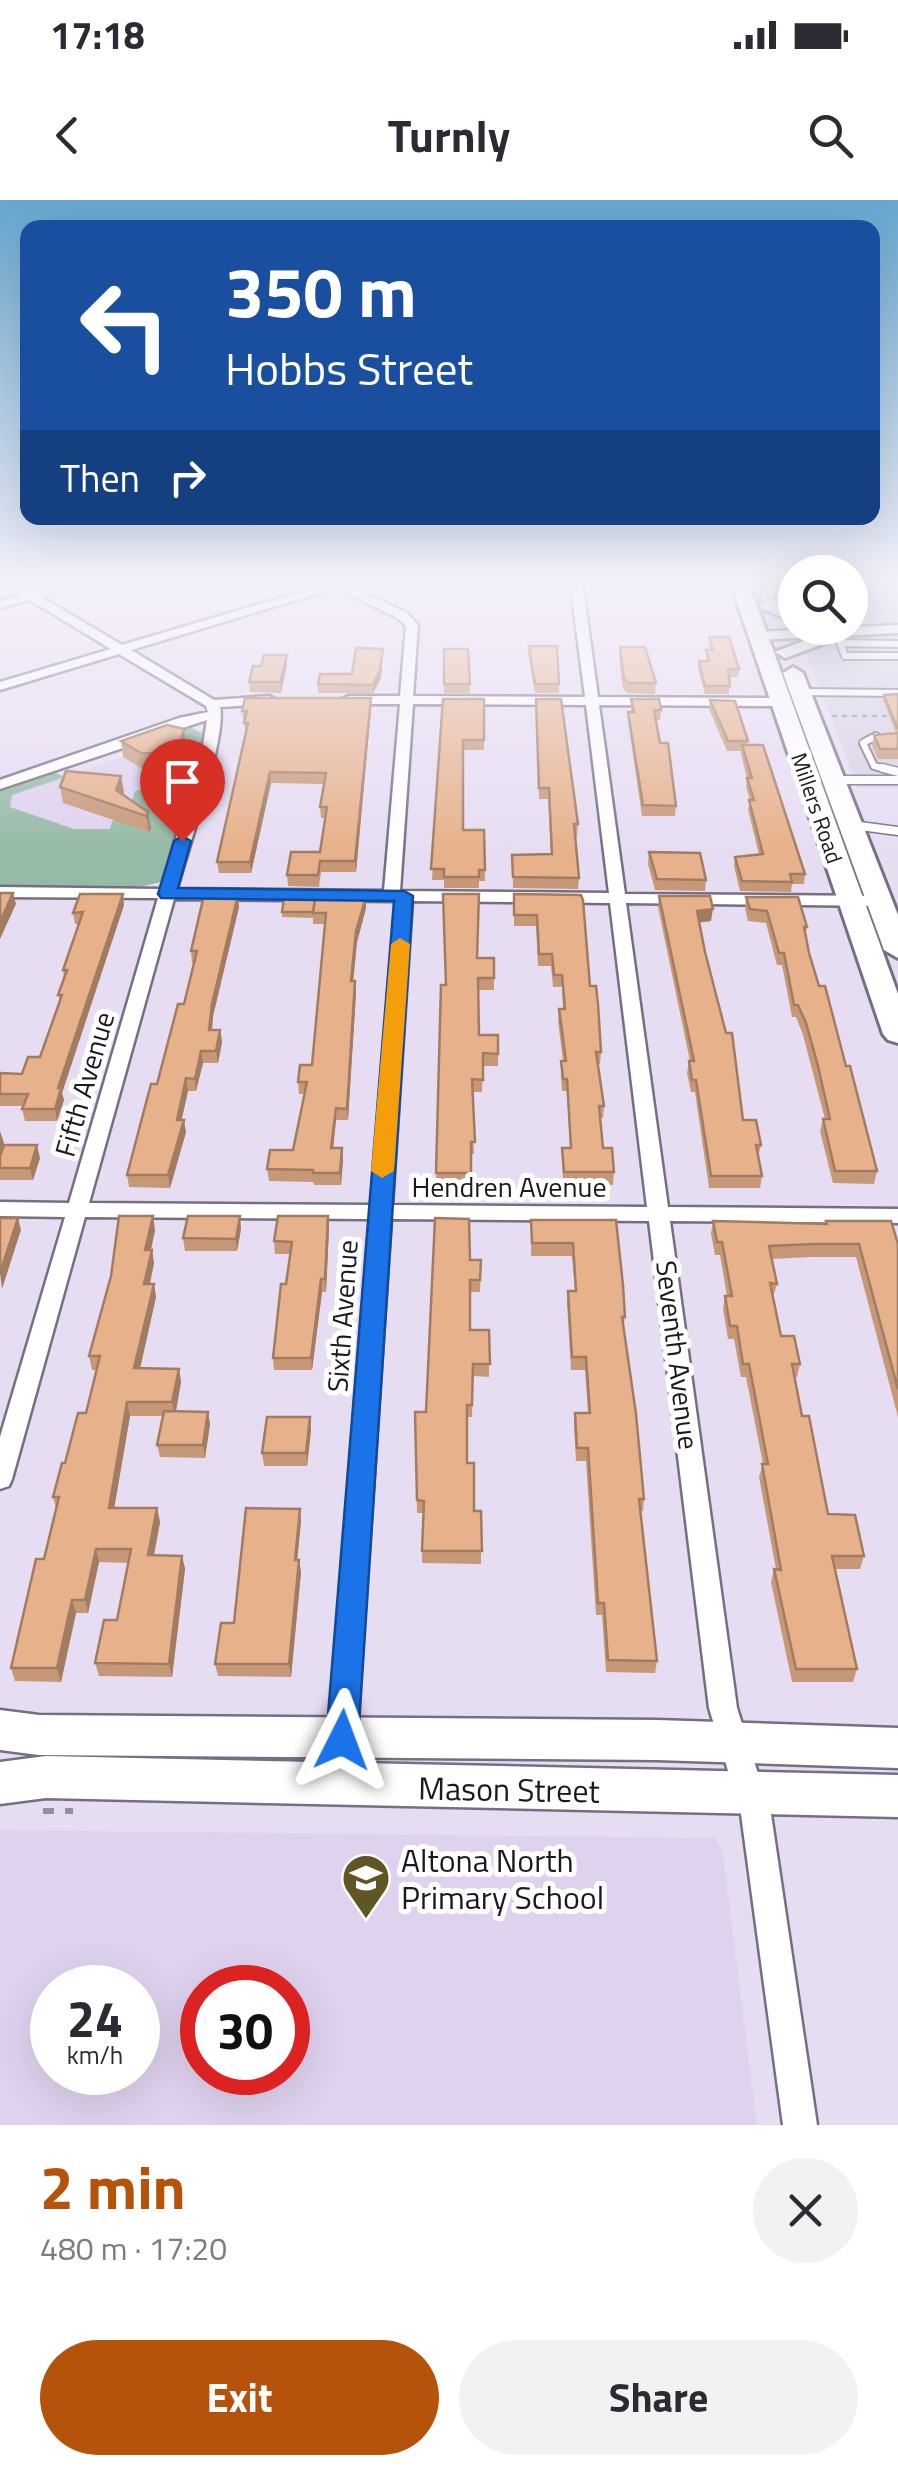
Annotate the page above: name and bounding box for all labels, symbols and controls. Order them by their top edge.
text: 17:18 [50,6,145,64]
text: Turnly [388,101,510,169]
icon: back [40,108,95,163]
icon: search [803,108,858,163]
text: 350 m [225,238,417,344]
icon: left [60,260,190,390]
text: Hobbs Street [225,334,473,402]
text: Then [60,449,140,507]
icon: right [160,450,215,505]
map controls [778,555,868,645]
button: search [778,555,868,645]
pin [140,739,225,842]
street label: Millers Road [782,748,852,868]
icon: arrive [155,754,210,809]
street label: Fifth Avenue [43,1007,125,1161]
street label: Hendren Avenue [411,1165,607,1208]
street label: Sixth Avenue [315,1238,369,1394]
street label: Seventh Avenue [645,1258,711,1452]
position arrow [290,1688,394,1792]
street label: Mason Street [418,1763,600,1815]
place label: Altona North Primary School [401,1836,604,1921]
school or university icon: Altona North Primary School [340,1852,392,1920]
speed limit sign: 30 [180,1965,310,2095]
text: 24 [67,1980,123,2056]
text: km/h [67,2036,123,2074]
text: 2 min [40,2141,186,2232]
button: close [753,2158,858,2263]
text: 480 m · 17:20 [40,2224,227,2272]
button: Exit [40,2340,439,2455]
button: Share [459,2340,858,2455]

